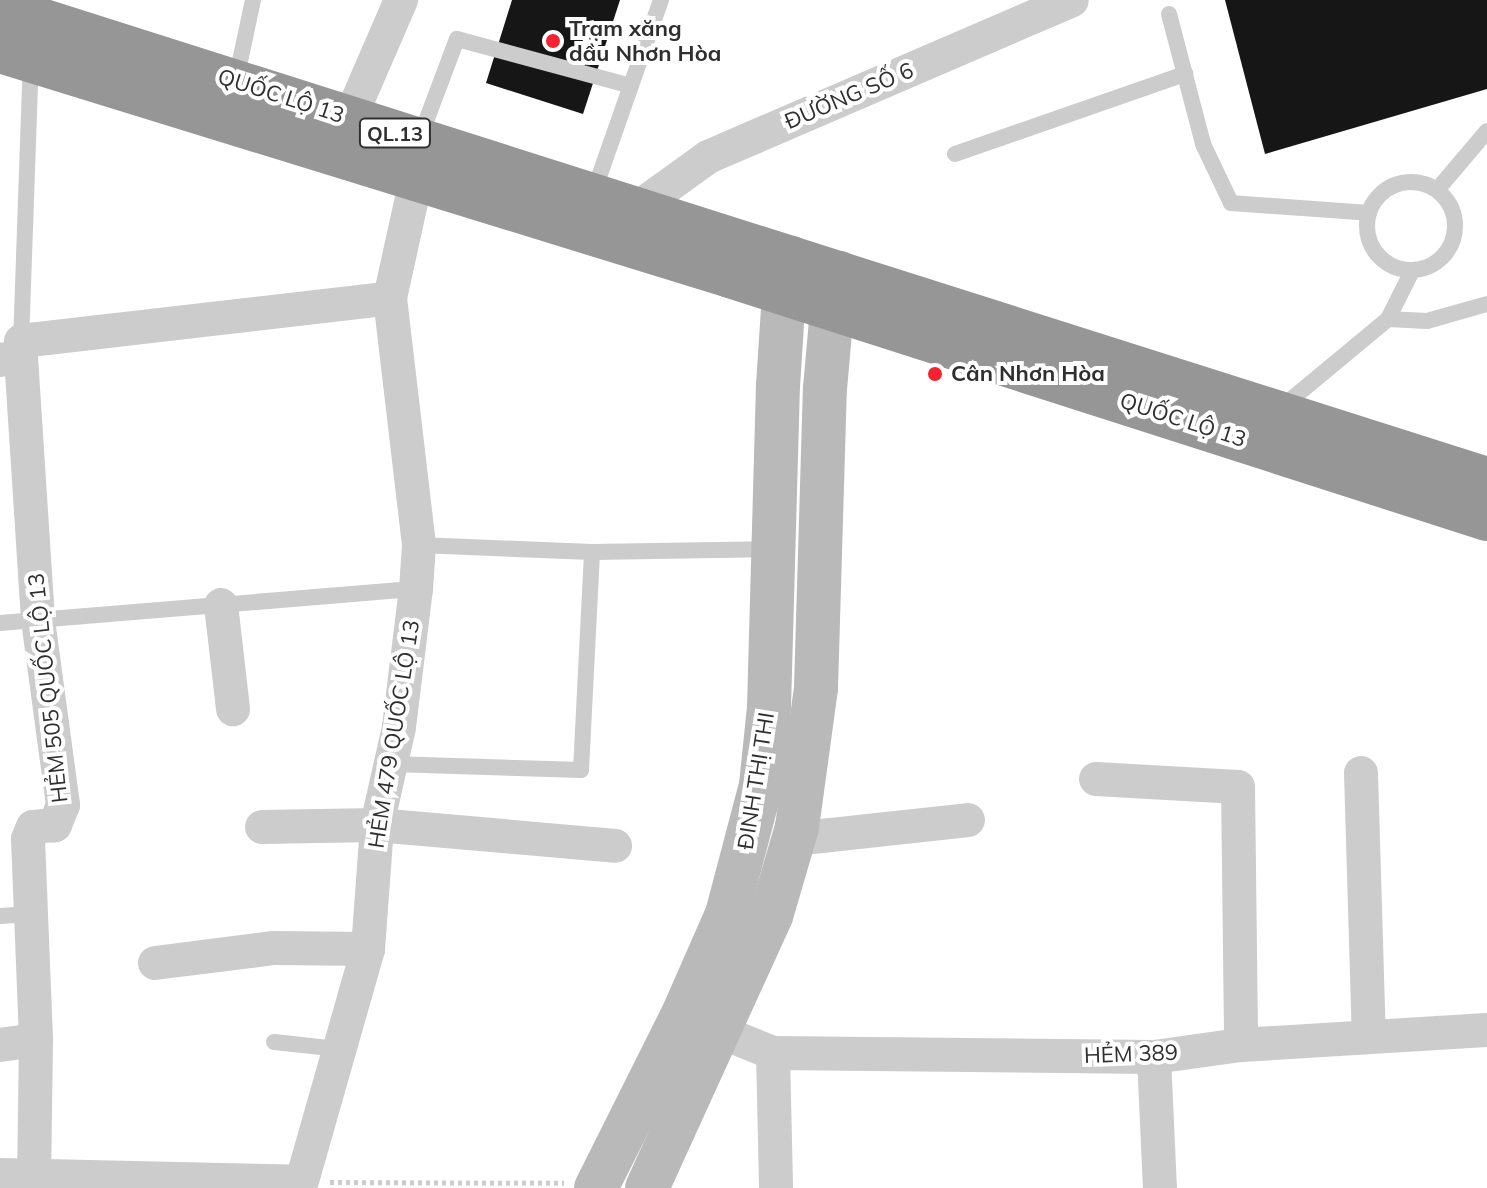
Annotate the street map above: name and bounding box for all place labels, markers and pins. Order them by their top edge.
place label: Trạm xăng dầu Nhơn Hòa [569,15,721,66]
marker: Trạm xăng dầu Nhơn Hòa [544,32,562,50]
place label: Cân Nhơn Hòa [951,361,1105,387]
marker: Cân Nhơn Hòa [926,365,944,383]

